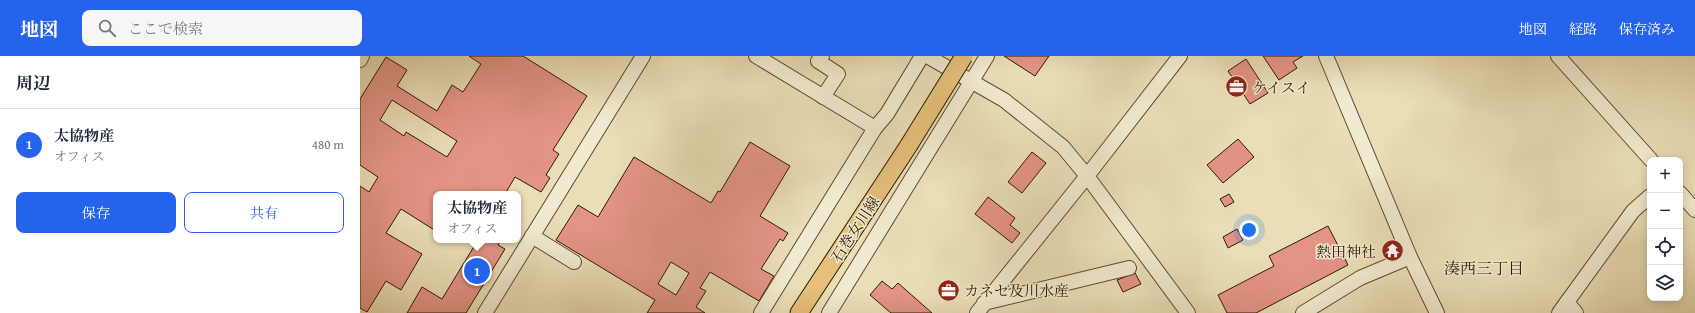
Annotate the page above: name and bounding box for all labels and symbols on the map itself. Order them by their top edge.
office icon: ケイスイ [1224,74,1250,100]
place label: ケイスイ [1252,77,1311,98]
street label: 石巻女川線 [826,192,884,266]
your location [1239,220,1259,240]
temple icon: 熱田神社 [1379,238,1405,264]
place label: 熱田神社 [1316,241,1376,262]
pin: 1 [464,256,490,286]
district label: 湊西三丁目 [1444,256,1524,280]
office icon: カネセ及川水産 [935,277,961,303]
place label: カネセ及川水産 [964,280,1069,301]

